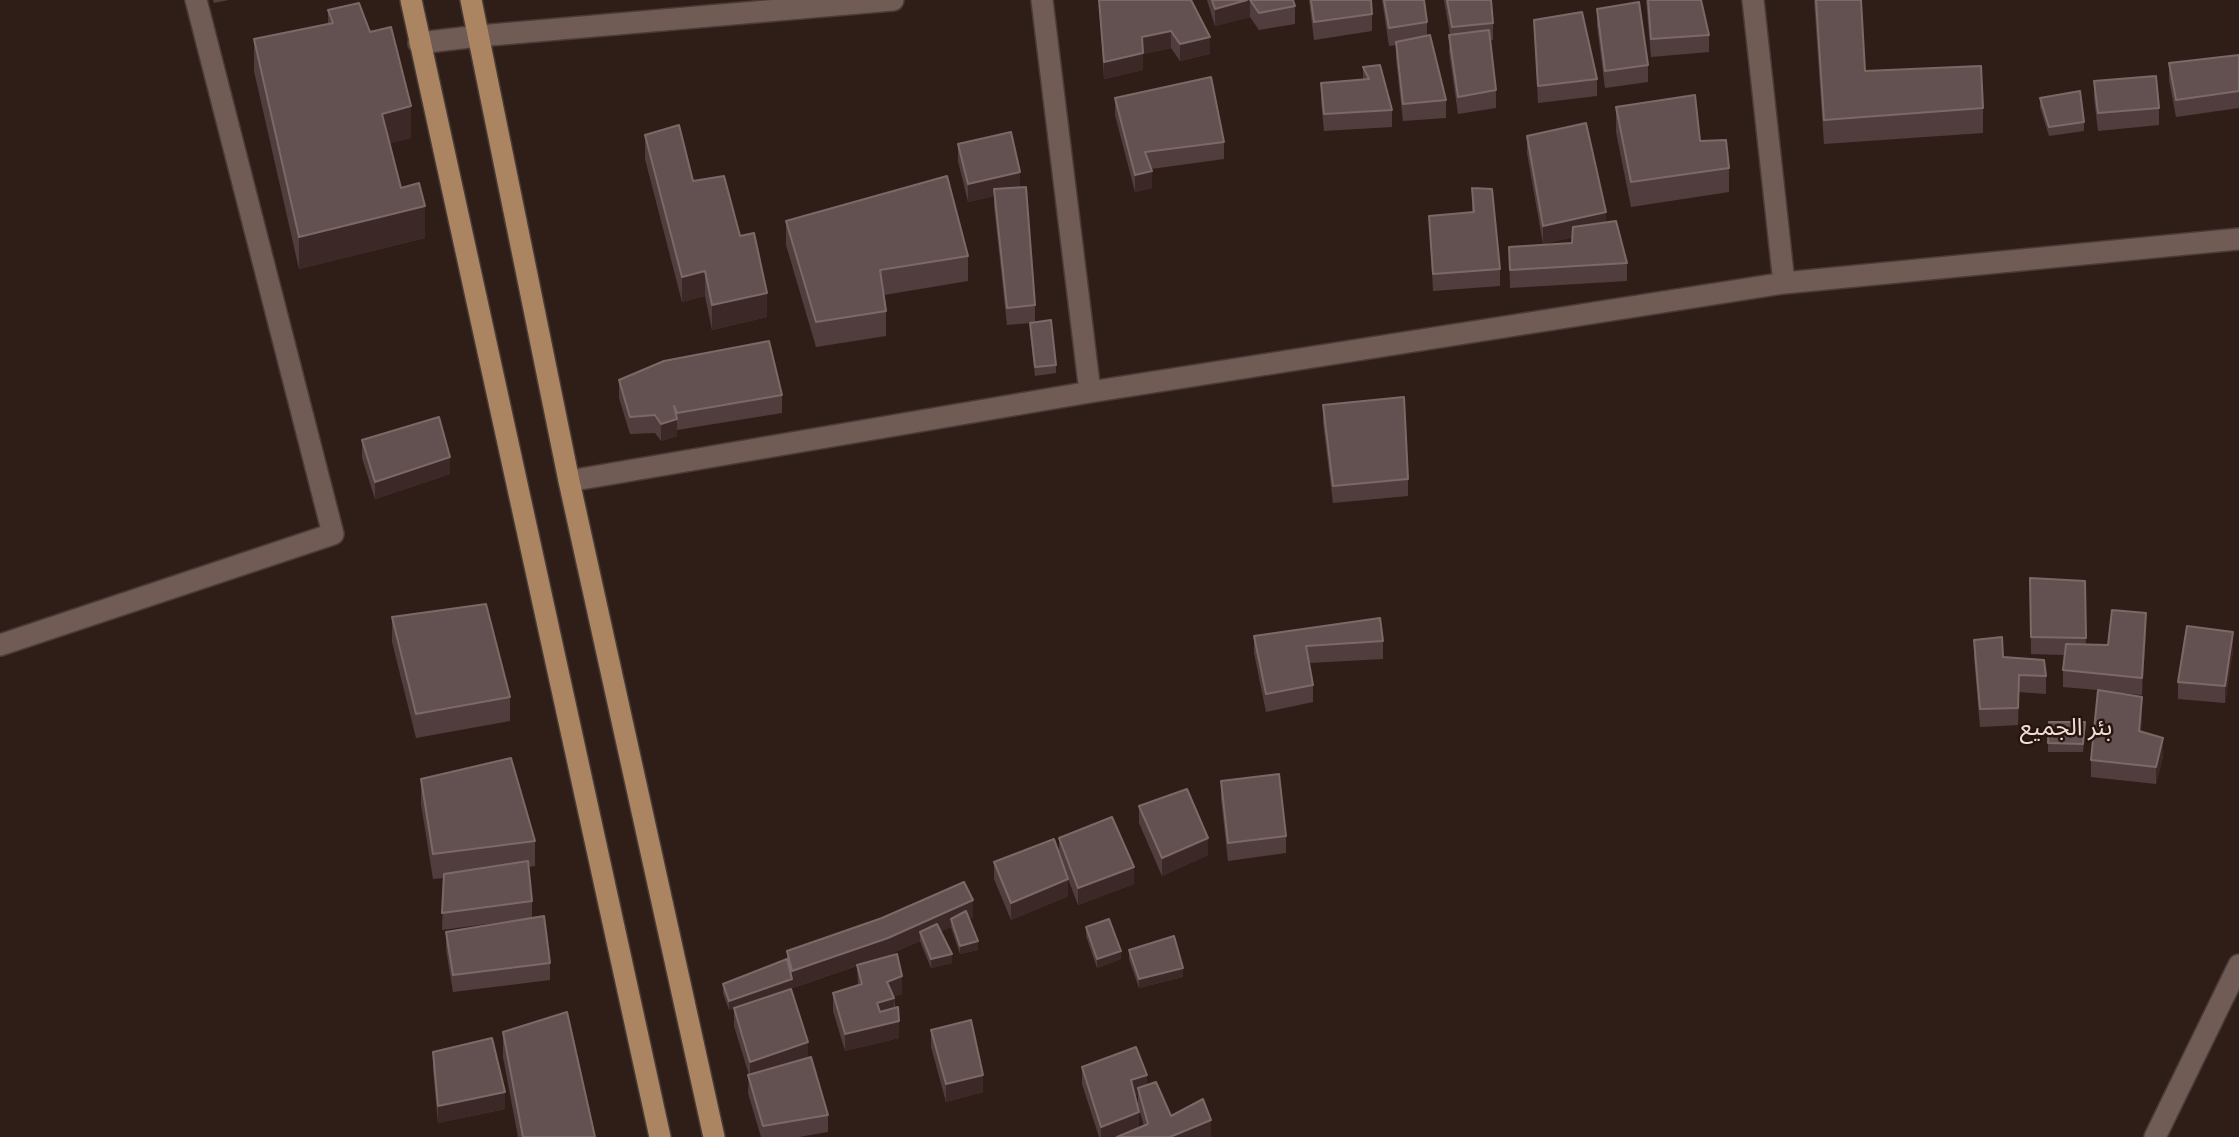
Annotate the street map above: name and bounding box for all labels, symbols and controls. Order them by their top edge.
district label: بئر الجميع [2020,715,2112,743]

